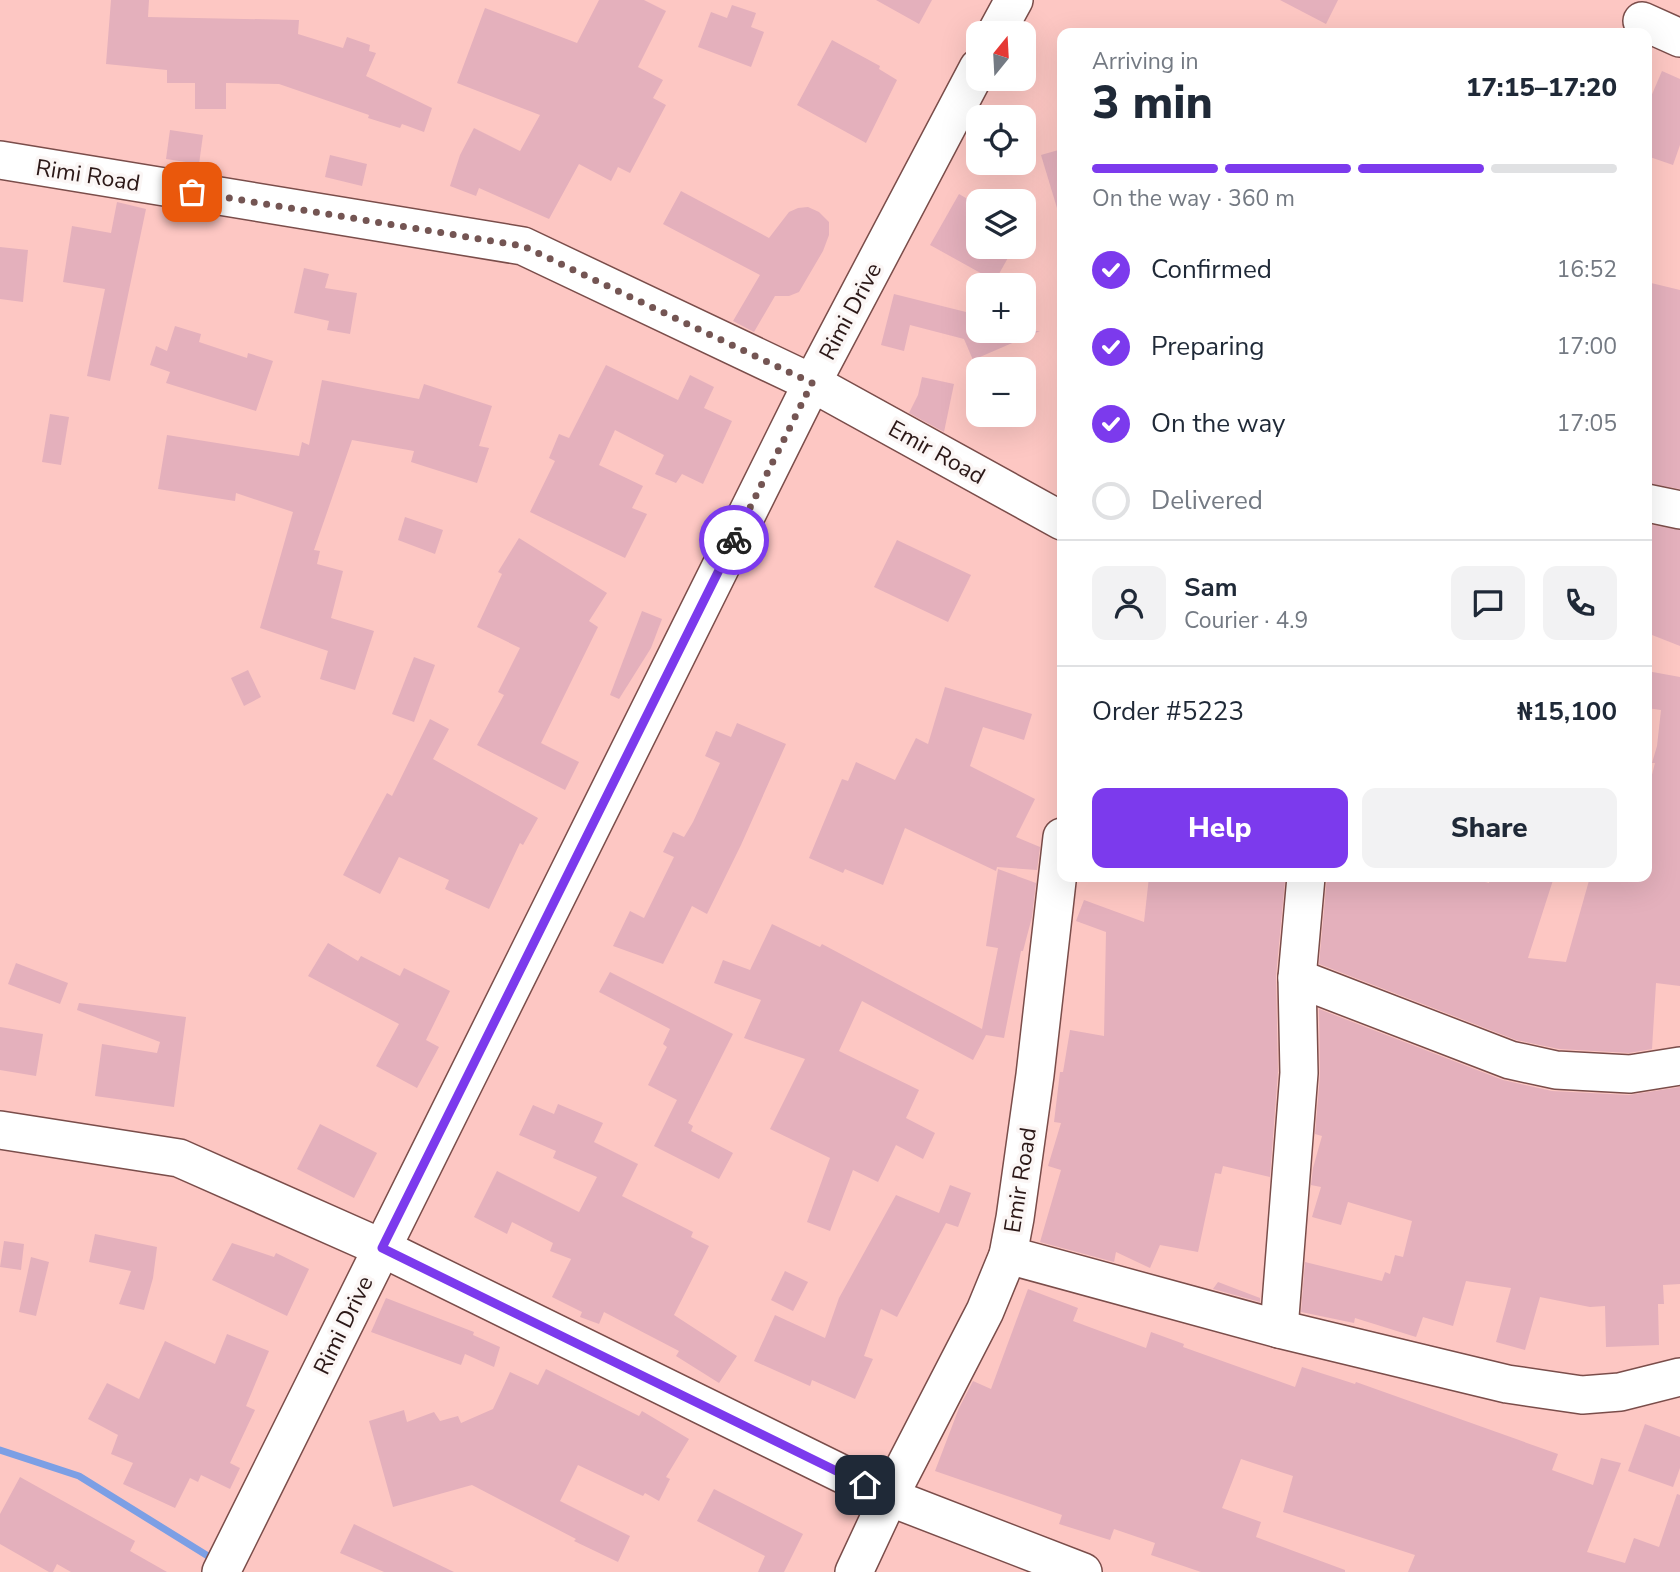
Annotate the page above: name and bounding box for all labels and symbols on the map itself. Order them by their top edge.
north arrow [966,21,1036,91]
street label: Rimi Road [34,152,142,199]
pin [162,162,222,222]
street label: Rimi Drive [812,257,889,365]
street label: Emir Road [883,413,991,492]
courier [699,505,769,575]
street label: Emir Road [997,1125,1044,1235]
street label: Rimi Drive [306,1271,381,1380]
pin [835,1455,895,1515]

